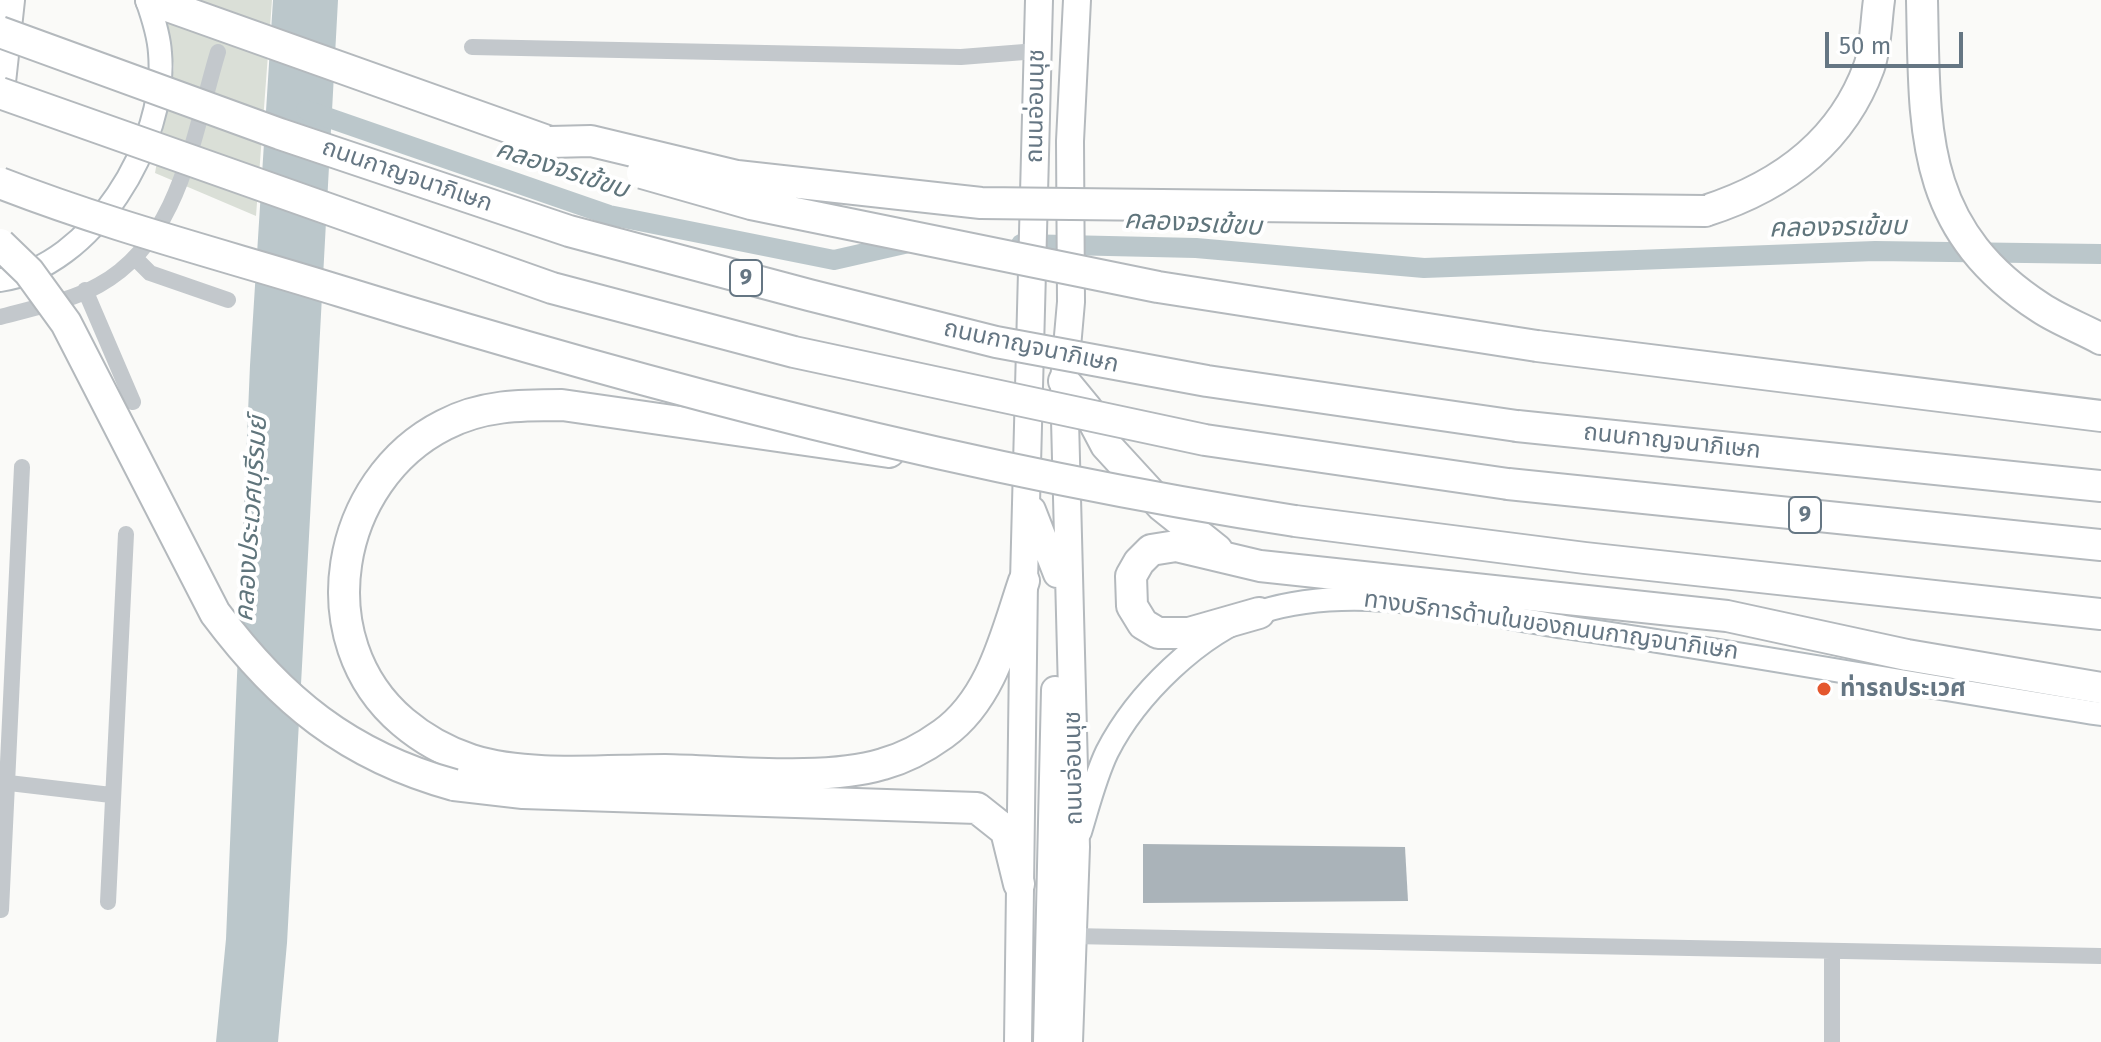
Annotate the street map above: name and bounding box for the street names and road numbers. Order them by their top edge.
street label: ถนนอ่อนนุช [1021,49,1051,163]
street label: ถนนกาญจนาภิเษก [318,133,496,219]
road number: 9 [730,260,762,296]
street label: ถนนกาญจนาภิเษก [941,314,1121,380]
street label: ถนนกาญจนาภิเษก [1582,418,1762,466]
road number: 9 [1789,497,1821,533]
street label: ทางบริการด้านในของถนนกาญจนาภิเษก [1362,585,1740,667]
street label: ถนนอ่อนนุช [1059,711,1089,825]

